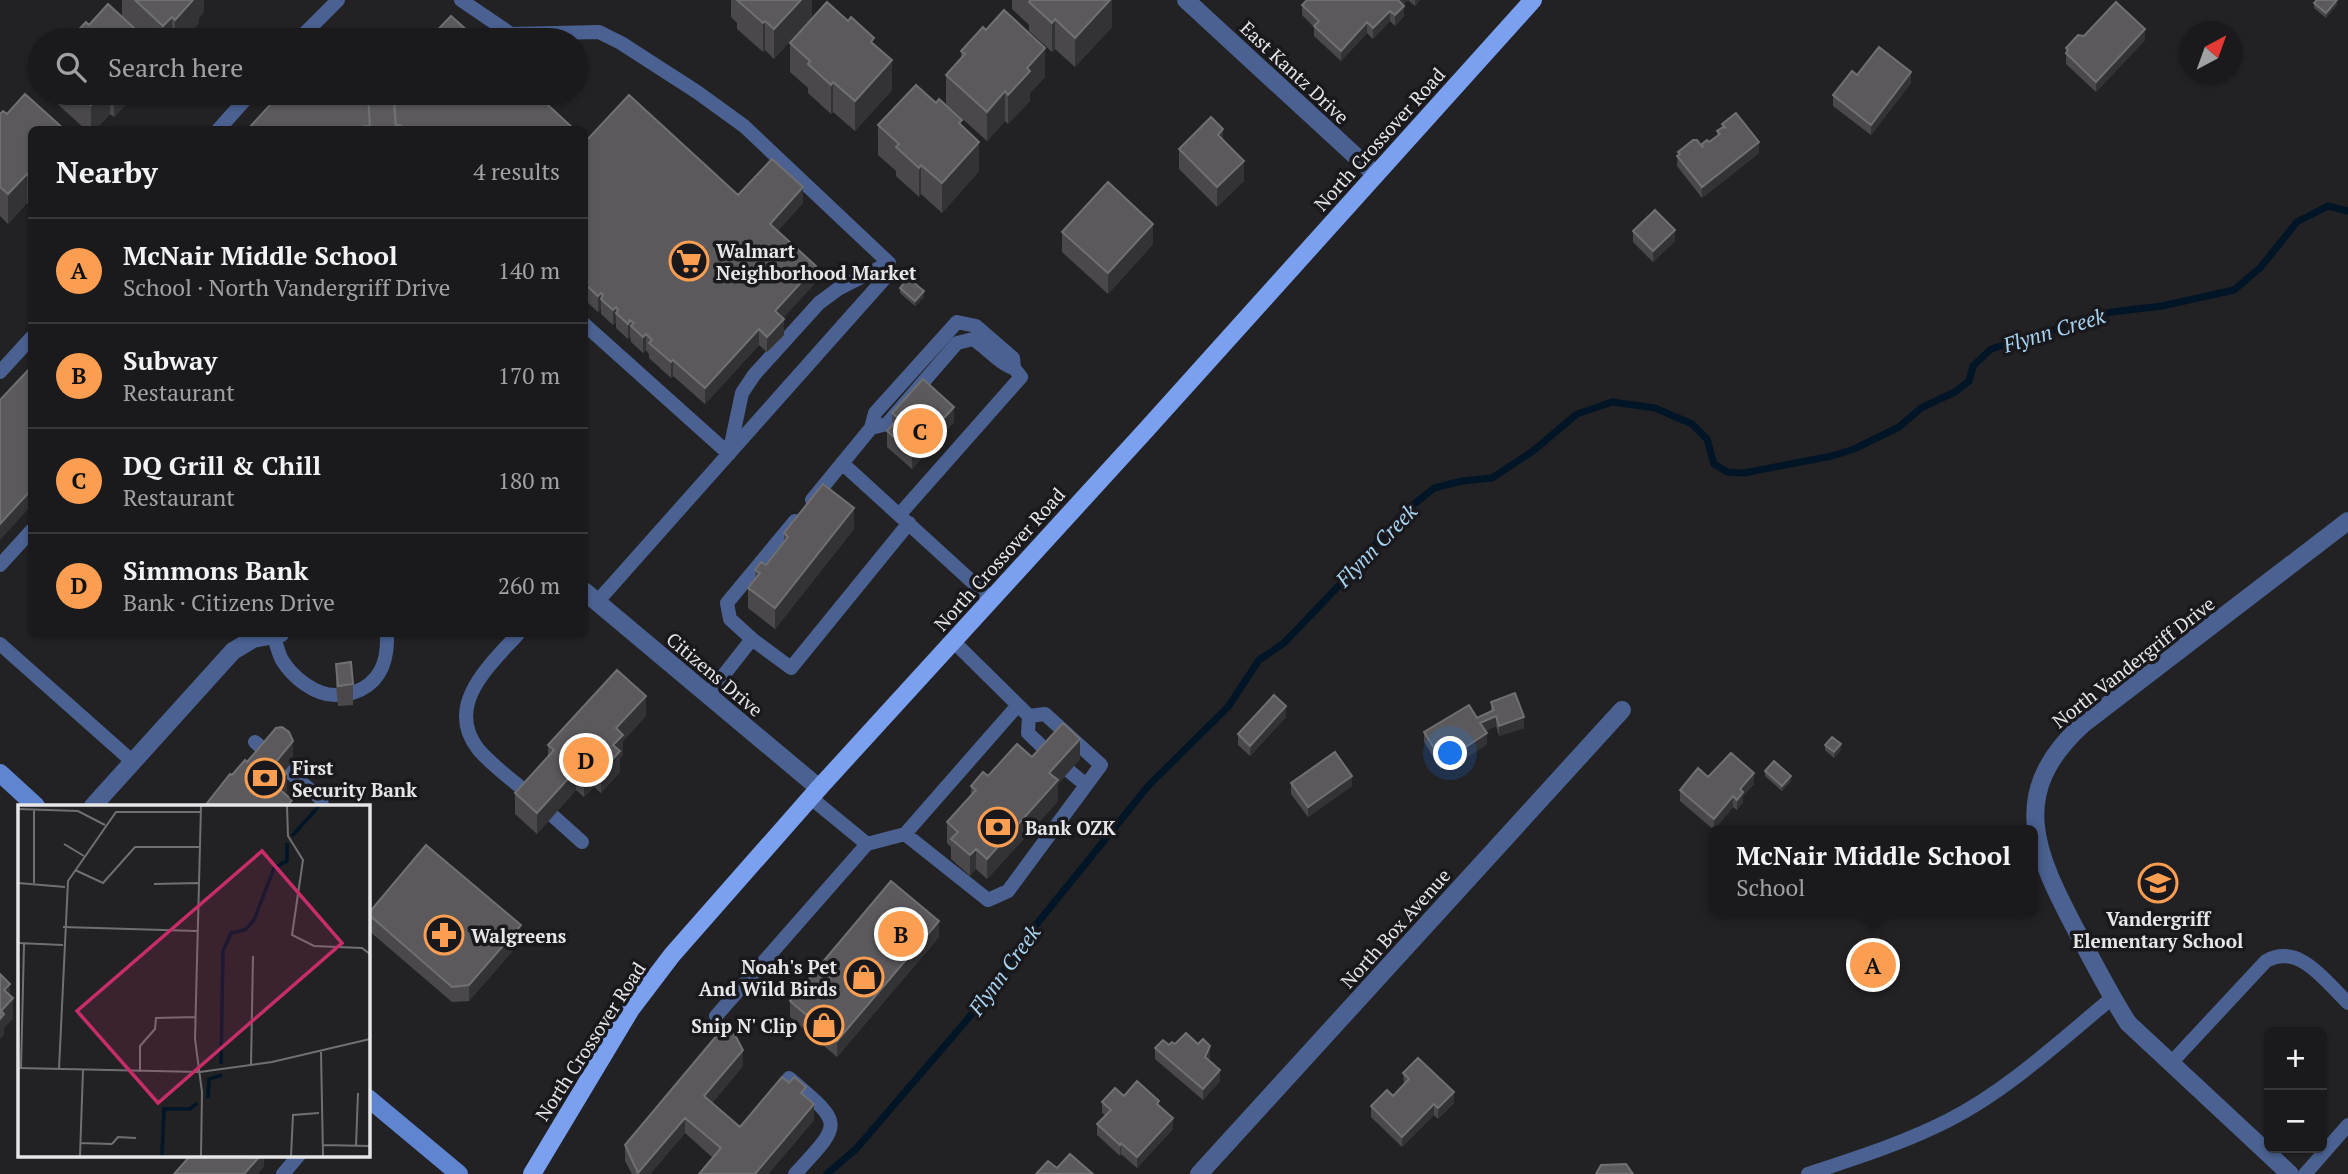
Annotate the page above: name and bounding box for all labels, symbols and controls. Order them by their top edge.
street label: East Kantz Drive [1235,15,1355,129]
north arrow [2180,21,2243,84]
search box [28,28,588,105]
icon: search [52,48,90,86]
text: Search here [108,50,243,84]
street label: North Crossover Road [1308,62,1450,216]
text: Nearby [56,152,158,192]
text: 4 results [473,156,560,187]
text: McNair Middle School [123,238,398,272]
place label: Walmart Neighborhood Market [716,238,917,285]
supermarket icon: Walmart Neighborhood Market [668,240,710,282]
text: A [71,255,87,286]
text: 140 m [498,255,560,286]
text: School · North Vandergriff Drive [123,272,450,303]
water label: Flynn Creek [1999,301,2109,359]
text: Subway [123,343,217,377]
text: B [72,360,86,391]
text: 170 m [498,360,560,391]
text: Restaurant [123,377,235,408]
pin: C [897,405,943,457]
text: DQ Grill & Chill [123,448,321,482]
text: C [72,465,87,496]
text: 180 m [498,465,560,496]
text: Restaurant [123,482,235,513]
street label: North Crossover Road [928,482,1070,636]
water label: Flynn Creek [1329,497,1423,593]
text: Simmons Bank [123,553,308,587]
text: D [71,570,87,601]
text: 260 m [498,570,560,601]
text: Bank · Citizens Drive [123,587,335,618]
street label: North Vandergriff Drive [2047,591,2219,733]
street label: Citizens Drive [661,626,769,722]
pin: D [563,734,609,786]
your location [1433,736,1467,770]
place label: First Security Bank [292,755,418,802]
bank icon: First Security Bank [244,757,286,799]
inset map [18,805,369,1156]
bank icon: Bank OZK [977,806,1019,848]
place label: Bank OZK [1025,815,1116,840]
popup [1709,825,2038,916]
text: McNair Middle School [1736,838,2011,872]
school or university icon: Vandergriff Elementary School [2137,862,2179,904]
street label: North Box Avenue [1335,863,1455,993]
text: School [1736,872,1805,903]
place label: Vandergriff Elementary School [2073,906,2243,953]
pin: B [878,908,924,960]
pharmacy icon: Walgreens [423,914,465,956]
water label: Flynn Creek [961,918,1047,1022]
place label: Walgreens [471,923,567,948]
pin: A [1850,939,1896,991]
place label: Noah's Pet And Wild Birds [699,954,837,1001]
shop icon: Noah's Pet And Wild Birds [843,956,885,998]
street label: North Crossover Road [529,957,651,1125]
shop icon: Snip N' Clip [803,1004,845,1046]
place label: Snip N' Clip [691,1013,797,1038]
map controls [2264,1027,2327,1153]
button: + [2264,1027,2327,1090]
button: − [2264,1090,2327,1153]

